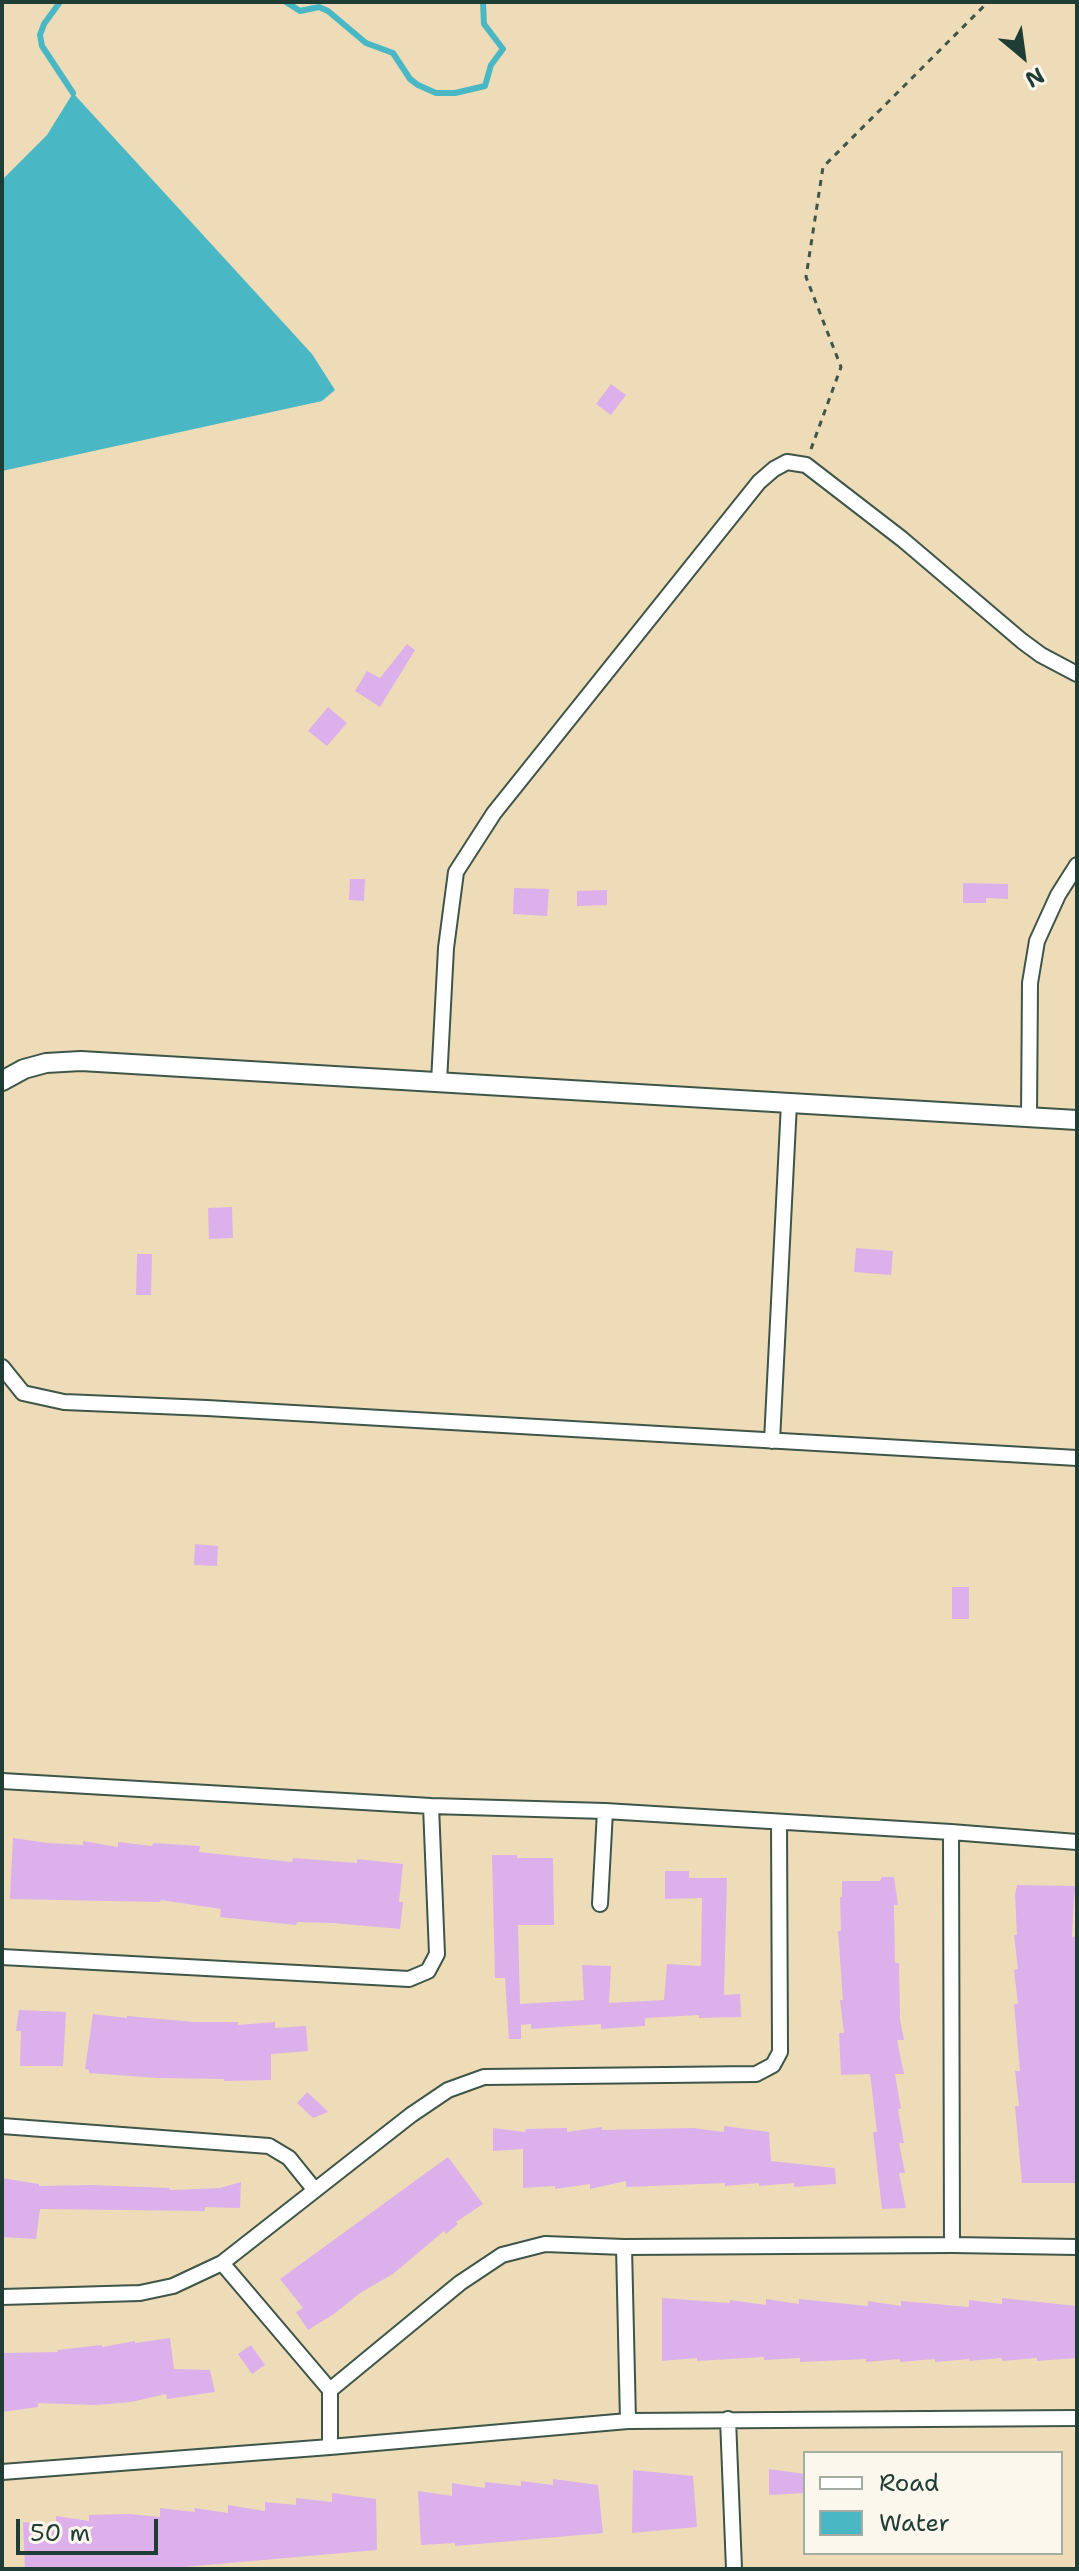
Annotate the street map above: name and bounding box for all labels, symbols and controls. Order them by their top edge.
north arrow [983,16,1063,96]
text: N [1020,61,1050,94]
legend [803,2451,1063,2555]
text: Road [879,2467,939,2499]
scale bar [20,2503,162,2553]
text: Water [879,2507,950,2539]
text: 50 m [30,2517,90,2549]

